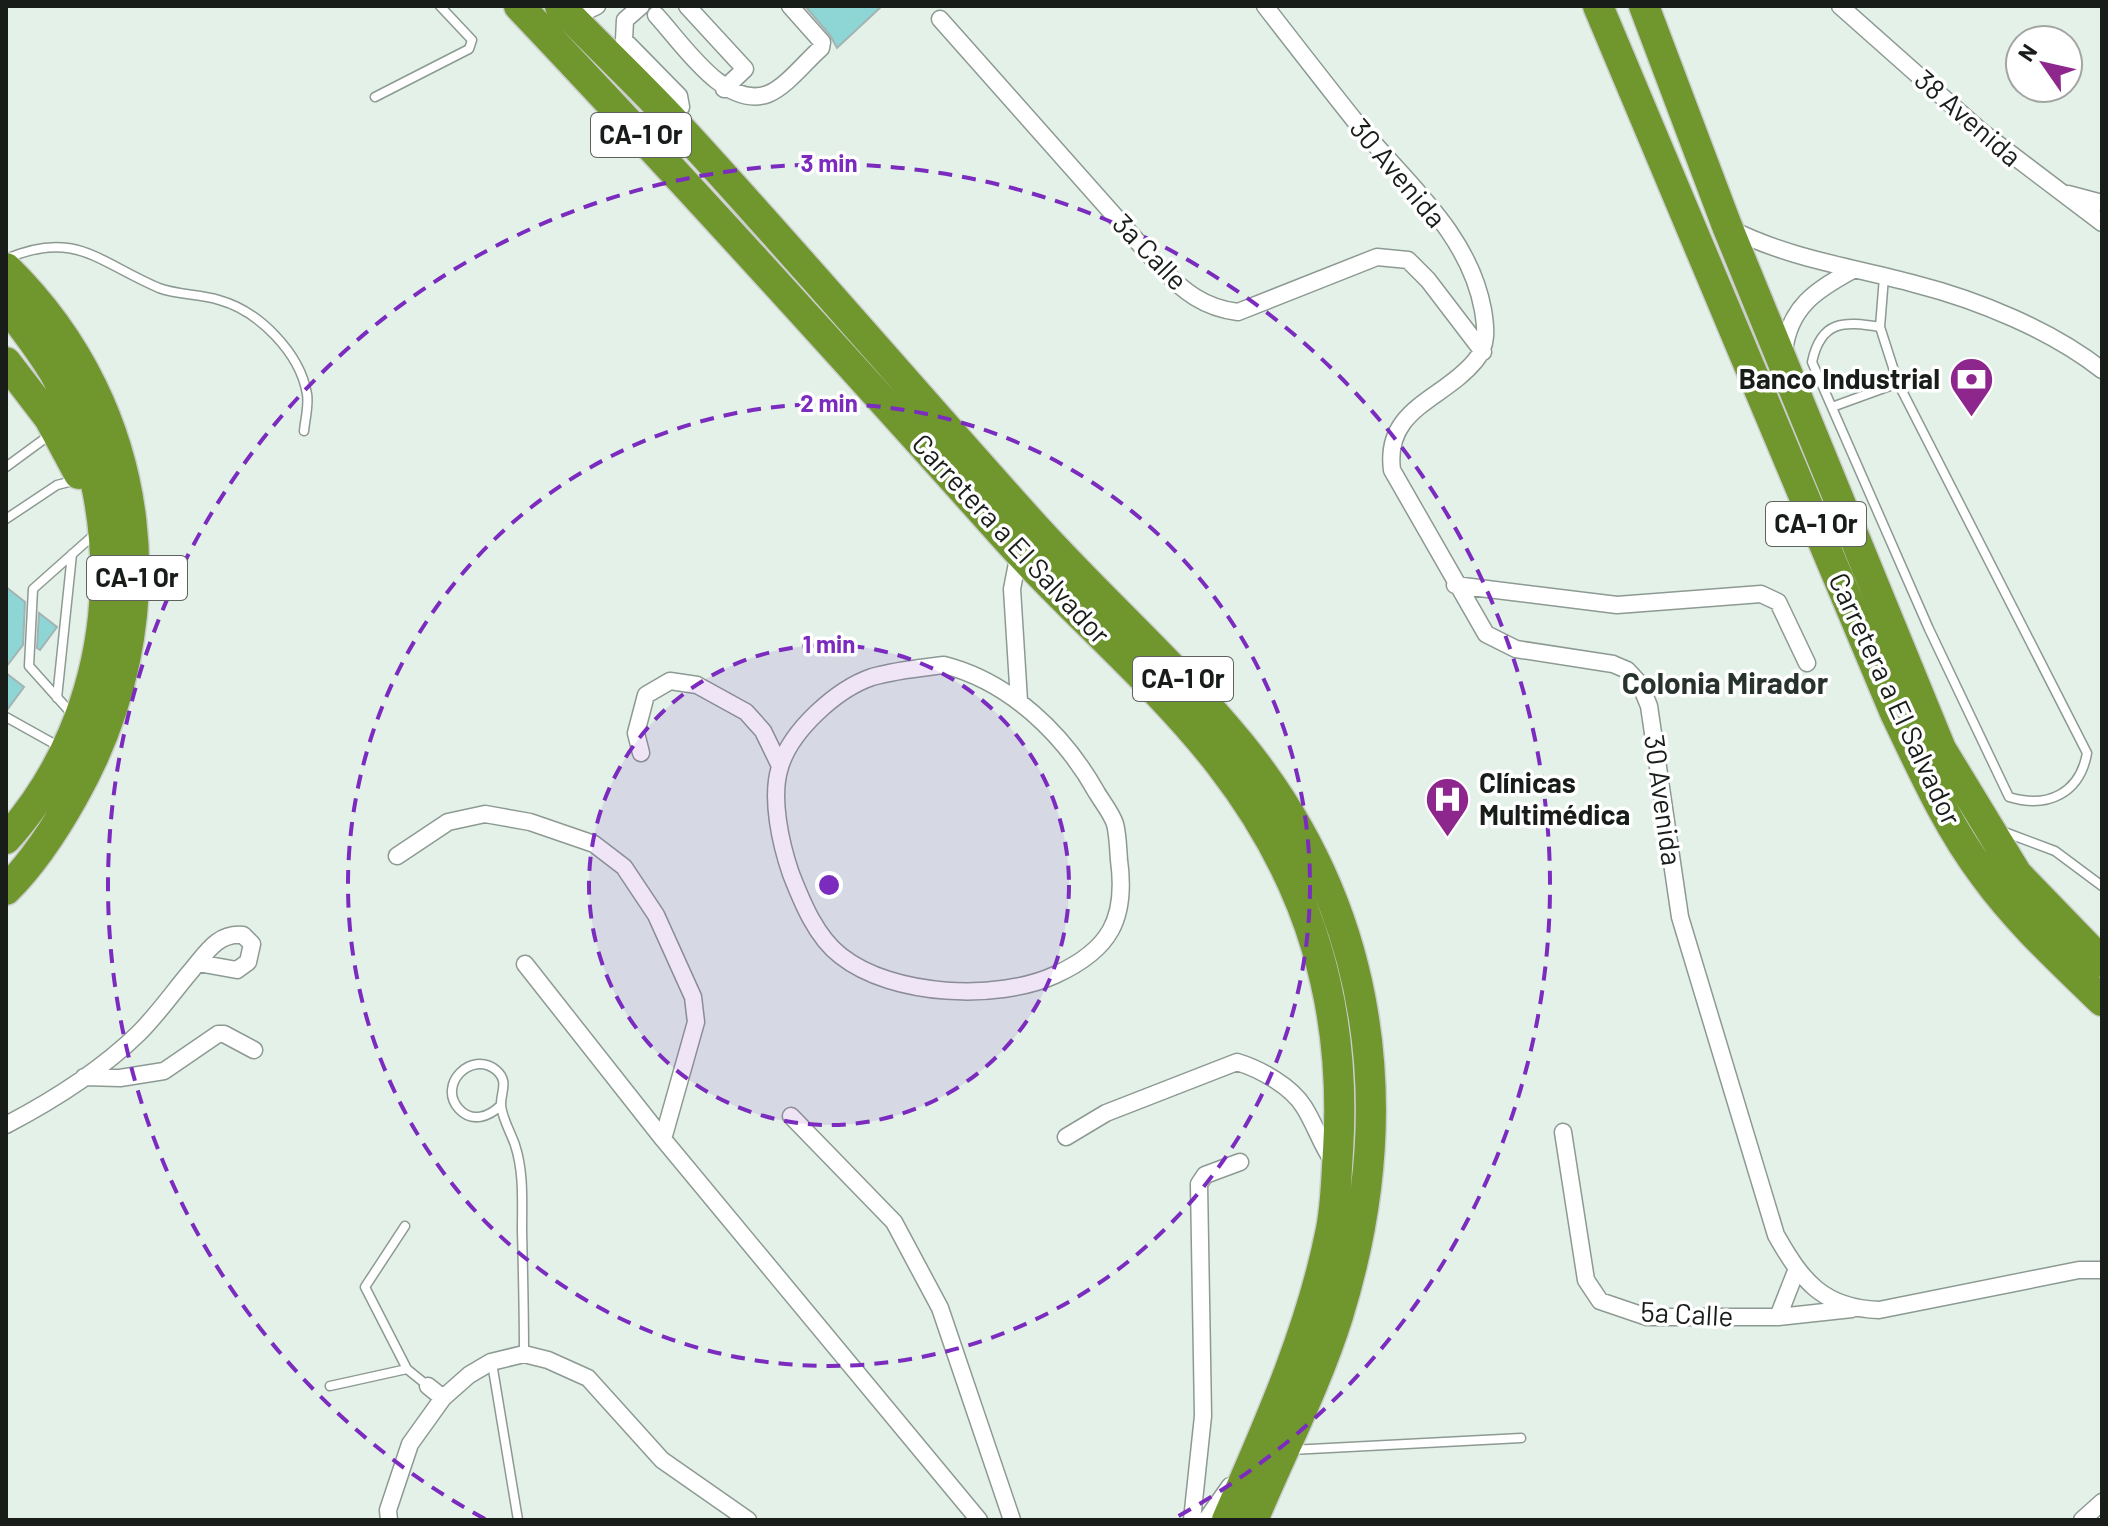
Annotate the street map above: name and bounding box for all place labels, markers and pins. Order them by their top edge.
bank icon: Banco Industrial [1947,355,1995,418]
place label: Banco Industrial [1739,361,1940,395]
place label: Clínicas Multimédica [1479,765,1630,831]
hospital icon: Clínicas Multimédica [1424,775,1472,838]
centre of rings [815,871,843,899]

